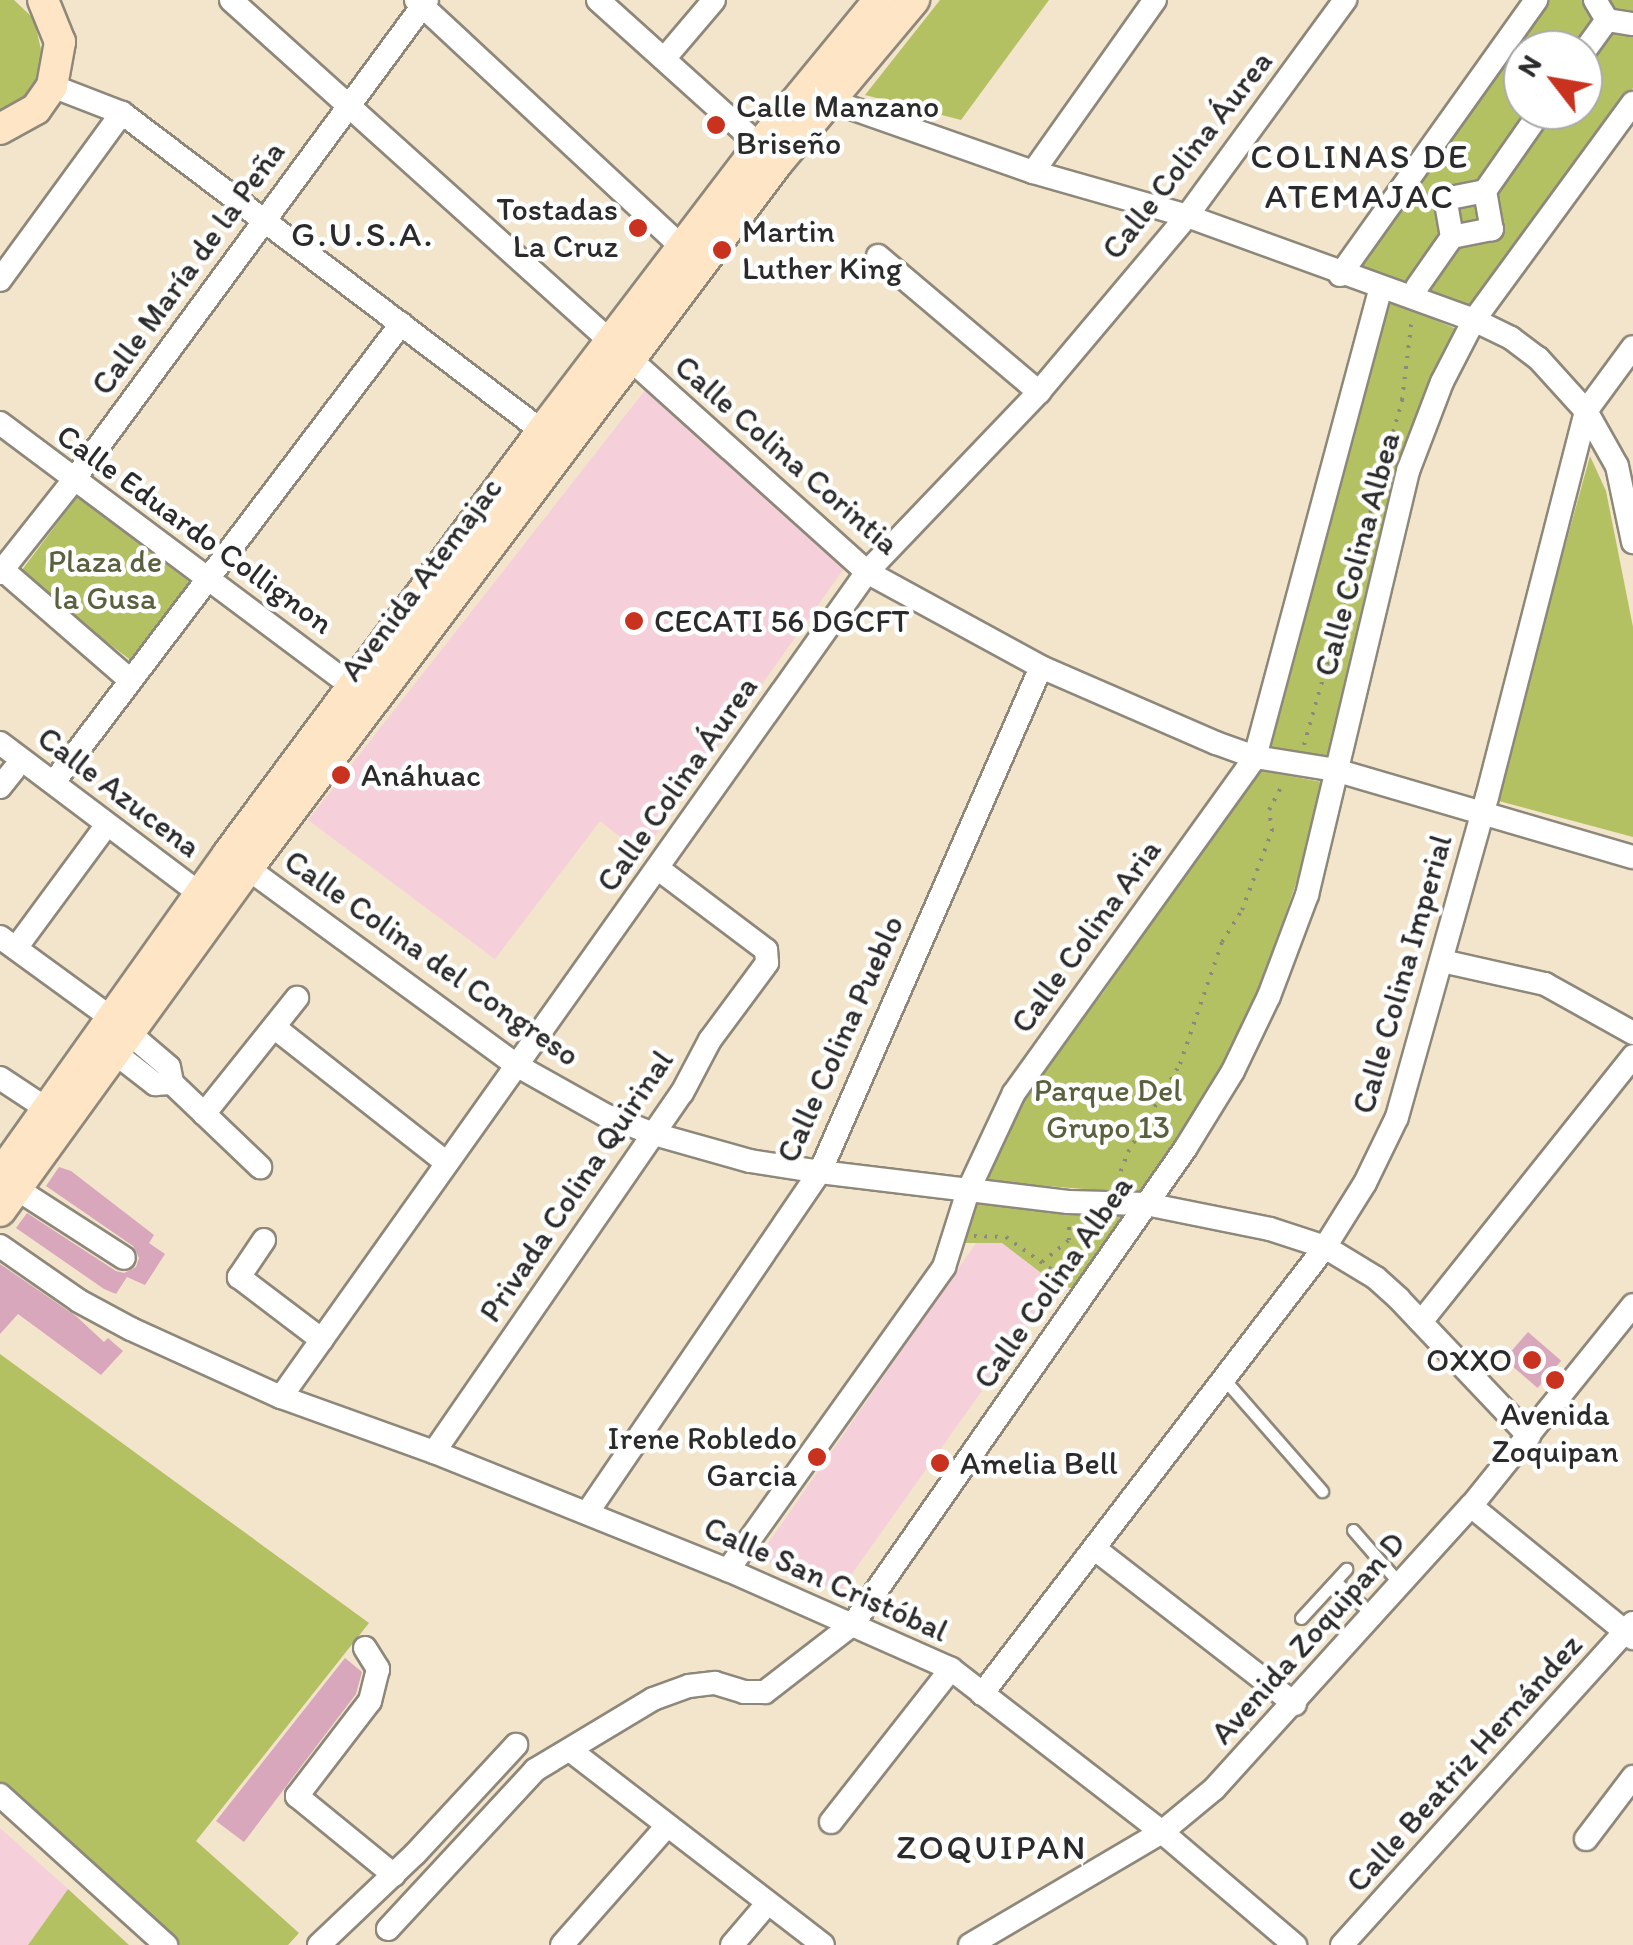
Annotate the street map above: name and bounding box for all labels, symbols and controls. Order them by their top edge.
north arrow [1503,30,1603,130]
street label: Calle Colina Áurea [1093,43,1281,267]
text: N [1510,49,1548,82]
place label: Calle Manzano Briseño [736,88,938,163]
marker: Calle Manzano Briseño [705,114,727,136]
street label: Calle María de la Peña [83,134,293,402]
district label: COLINAS DE ATEMAJAC [1252,135,1468,217]
place label: Tostadas La Cruz [497,191,618,266]
district label: G.U.S.A. [291,213,435,255]
place label: Martin Luther King [742,213,902,288]
marker: Tostadas La Cruz [627,217,649,239]
marker: Martin Luther King [711,239,733,261]
street label: Calle Colina Corintia [667,347,907,563]
street label: Calle Eduardo Collignon [50,416,340,642]
street label: Calle Colina Albea [1306,428,1408,680]
street label: Avenida Atemajac [332,469,510,689]
park label: Plaza de la Gusa [48,543,162,618]
place label: CECATI 56 DGCFT [654,602,910,640]
marker: CECATI 56 DGCFT [623,610,645,632]
street label: Calle Colina Áurea [588,668,766,900]
street label: Calle Azucena [29,718,209,866]
place label: Anáhuac [361,756,481,794]
marker: Anáhuac [330,764,352,786]
street label: Calle Colina Imperial [1344,830,1460,1118]
street label: Calle Colina Aria [1003,832,1169,1040]
street label: Calle Colina del Congreso [277,841,587,1075]
street label: Calle Colina Pueblo [768,910,912,1168]
street label: Privada Colina Quirinal [471,1043,681,1329]
park label: Parque Del Grupo 13 [1034,1072,1182,1147]
street label: Calle Colina Albea [966,1169,1140,1395]
place label: OXXO [1426,1341,1512,1379]
marker: OXXO [1521,1349,1543,1371]
marker: Avenida Zoquipan [1544,1369,1566,1391]
place label: Avenida Zoquipan [1491,1396,1619,1471]
place label: Irene Robledo Garcia [608,1420,797,1495]
place label: Amelia Bell [960,1444,1118,1482]
marker: Irene Robledo Garcia [806,1446,828,1468]
marker: Amelia Bell [929,1452,951,1474]
street label: Calle San Cristóbal [698,1508,954,1650]
street label: Avenida Zoquipan D [1203,1524,1413,1752]
street label: Calle Beatriz Hernández [1338,1626,1590,1900]
district label: ZOQUIPAN [895,1826,1089,1868]

